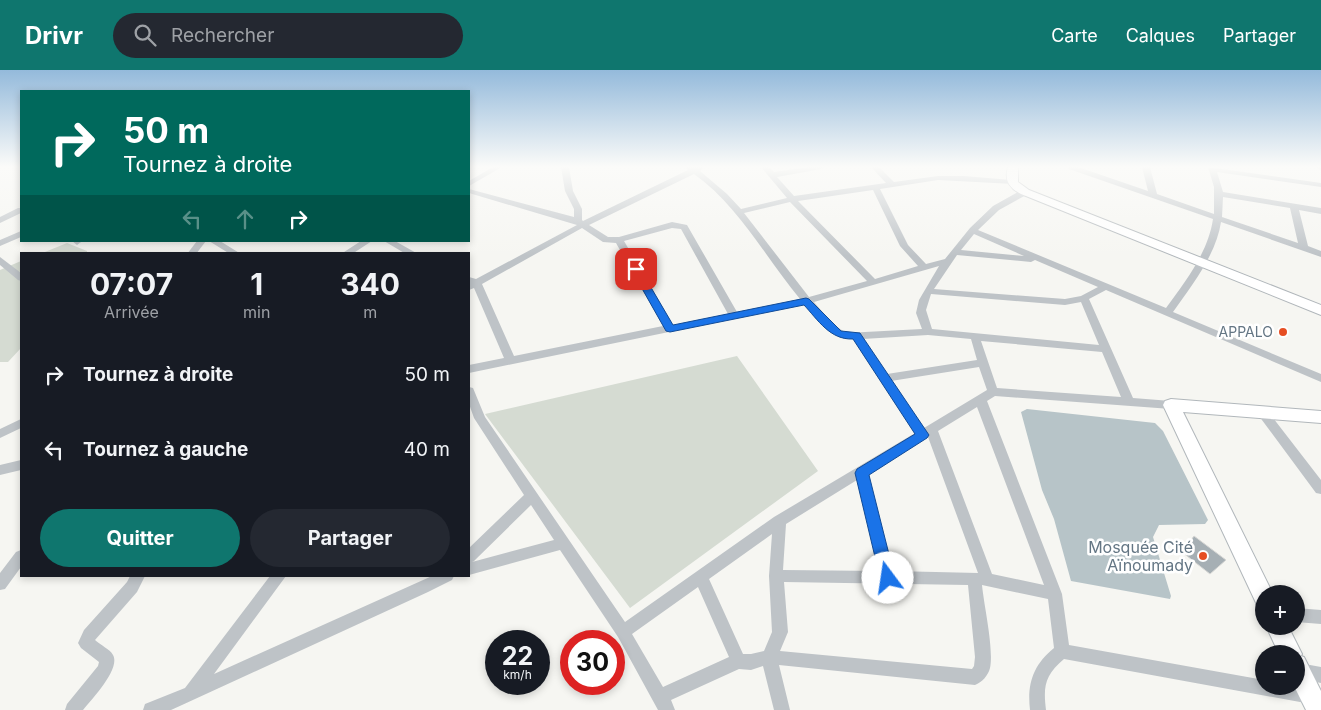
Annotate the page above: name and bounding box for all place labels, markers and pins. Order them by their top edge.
pin [615,248,657,290]
place label: APPALO [1219,323,1273,340]
marker: APPALO [1277,326,1289,338]
place label: Mosquée Cité Aïnoumady [1088,537,1193,575]
marker: Mosquée Cité Aïnoumady [1197,550,1209,562]

